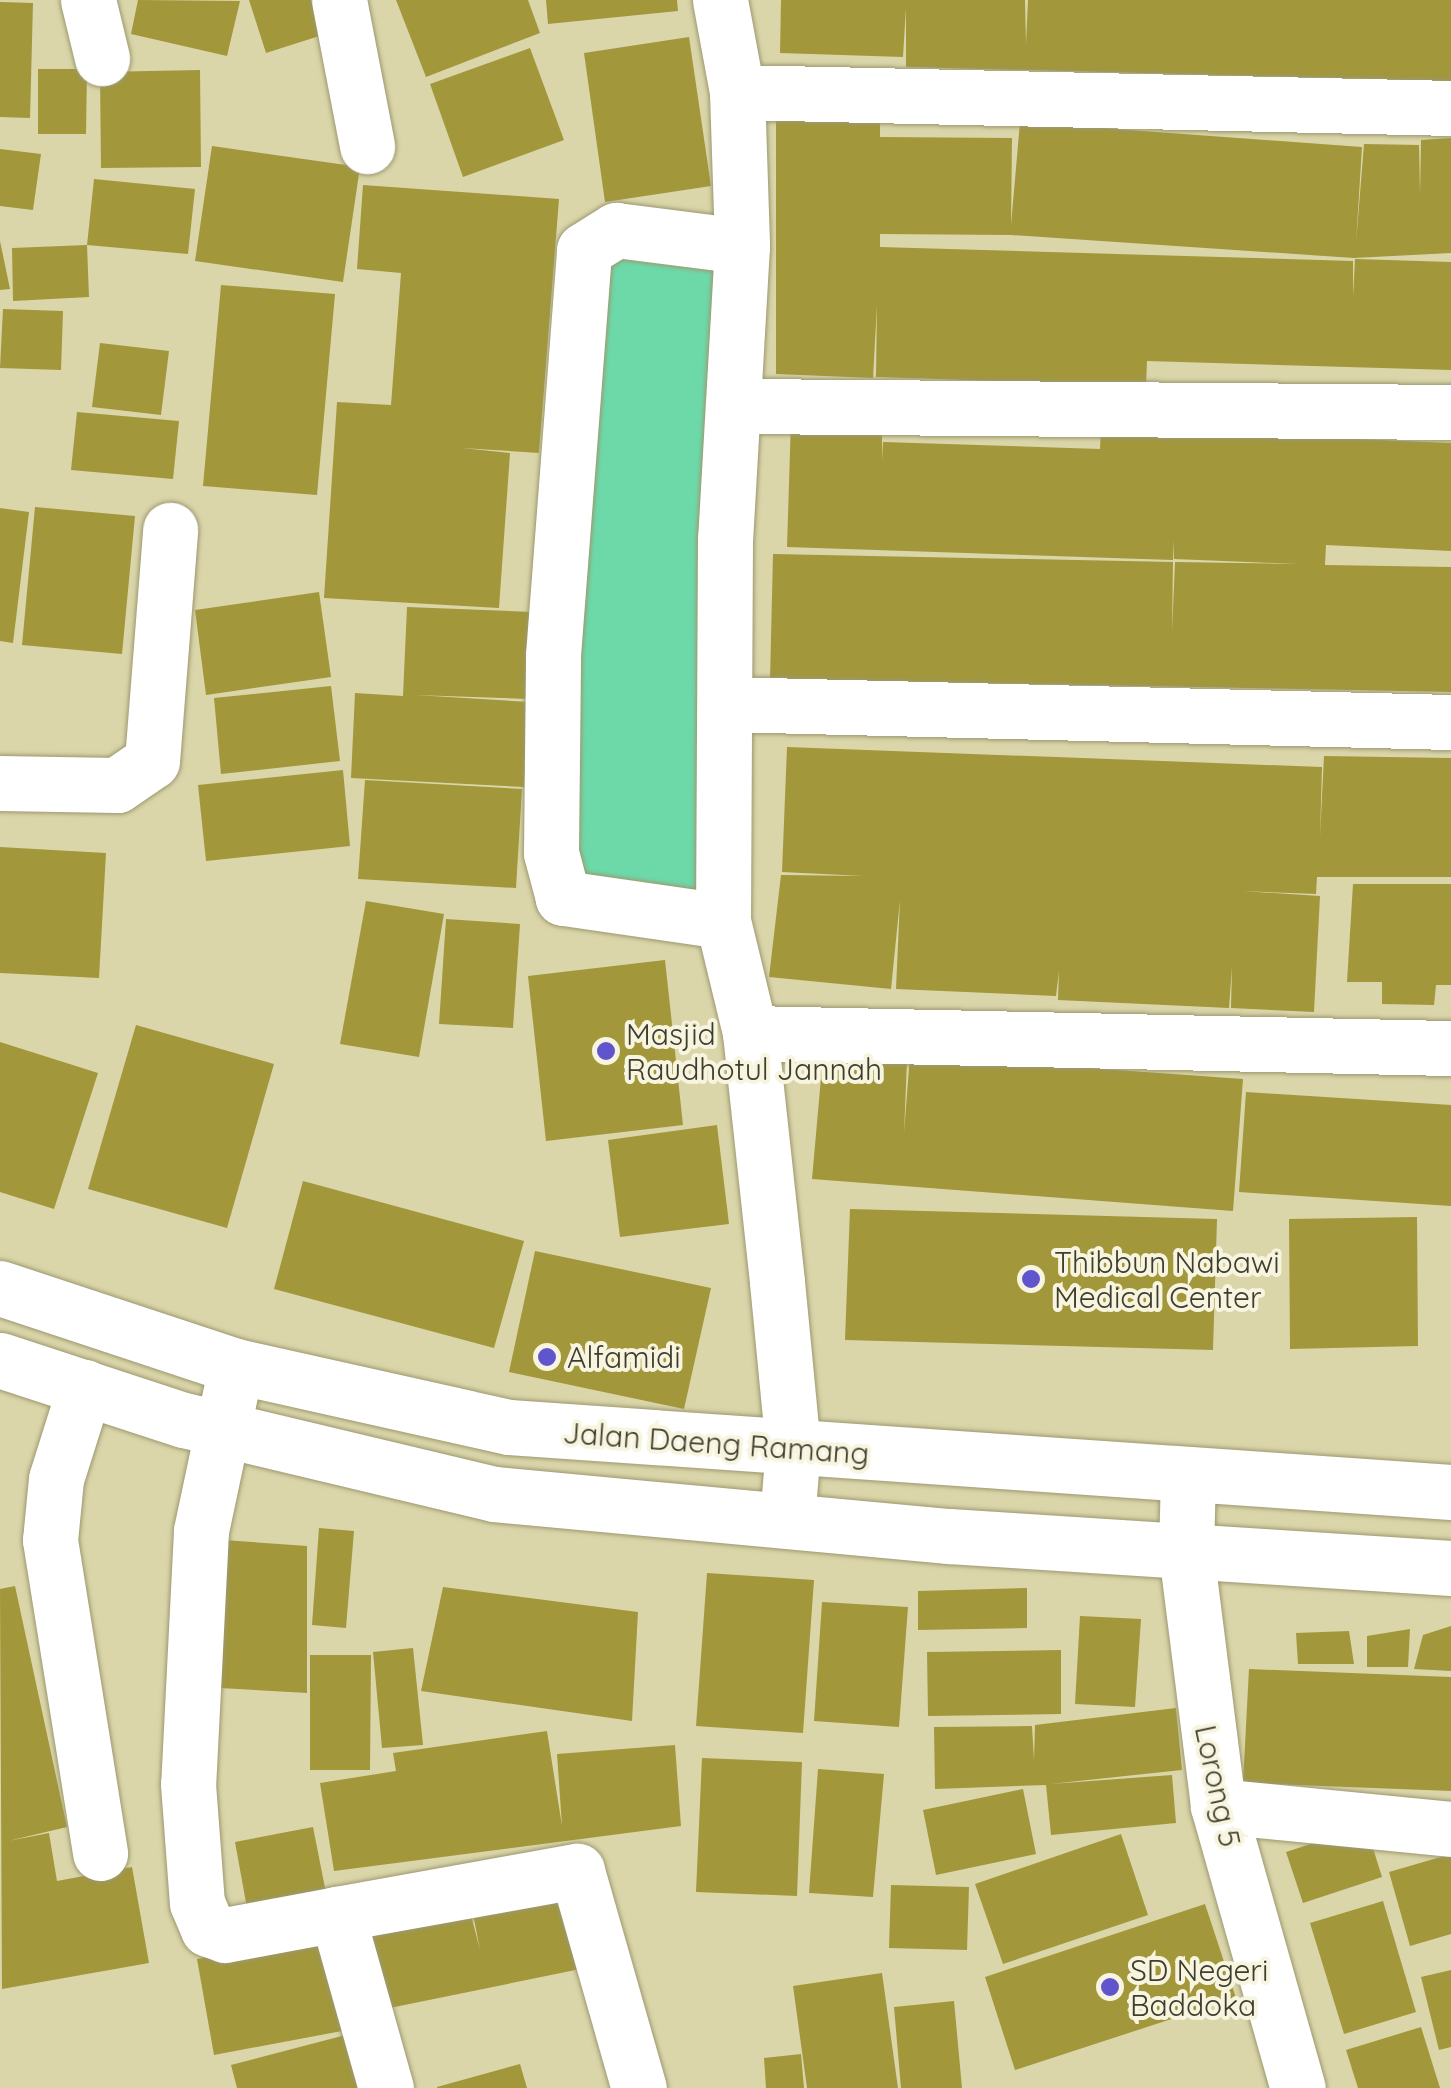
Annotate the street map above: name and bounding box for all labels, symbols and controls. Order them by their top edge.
place label: Masjid Raudhotul Jannah [626,1016,882,1086]
marker: Masjid Raudhotul Jannah [595,1040,617,1062]
place label: Thibbun Nabawi Medical Center [1054,1244,1280,1314]
marker: Thibbun Nabawi Medical Center [1018,1266,1044,1292]
place label: Alfamidi [567,1339,681,1375]
marker: Alfamidi [536,1346,558,1368]
street label: Jalan Daeng Ramang [562,1414,870,1472]
street label: Lorong 5 [1188,1722,1248,1850]
place label: SD Negeri Baddoka [1130,1952,1268,2022]
marker: SD Negeri Baddoka [1099,1976,1121,1998]

